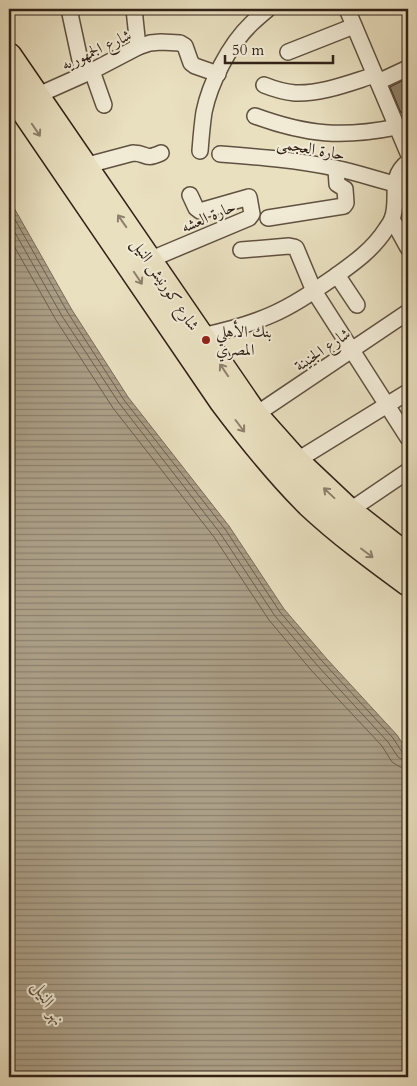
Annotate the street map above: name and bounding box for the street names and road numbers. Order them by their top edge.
street label: شارع الجمهوريه [58,24,136,78]
street label: حارة العجمى [275,132,347,166]
street label: حارة العشه [178,196,239,238]
street label: شارع كورنيش النيل [124,234,204,336]
street label: شارع الجنينة [290,323,356,378]

